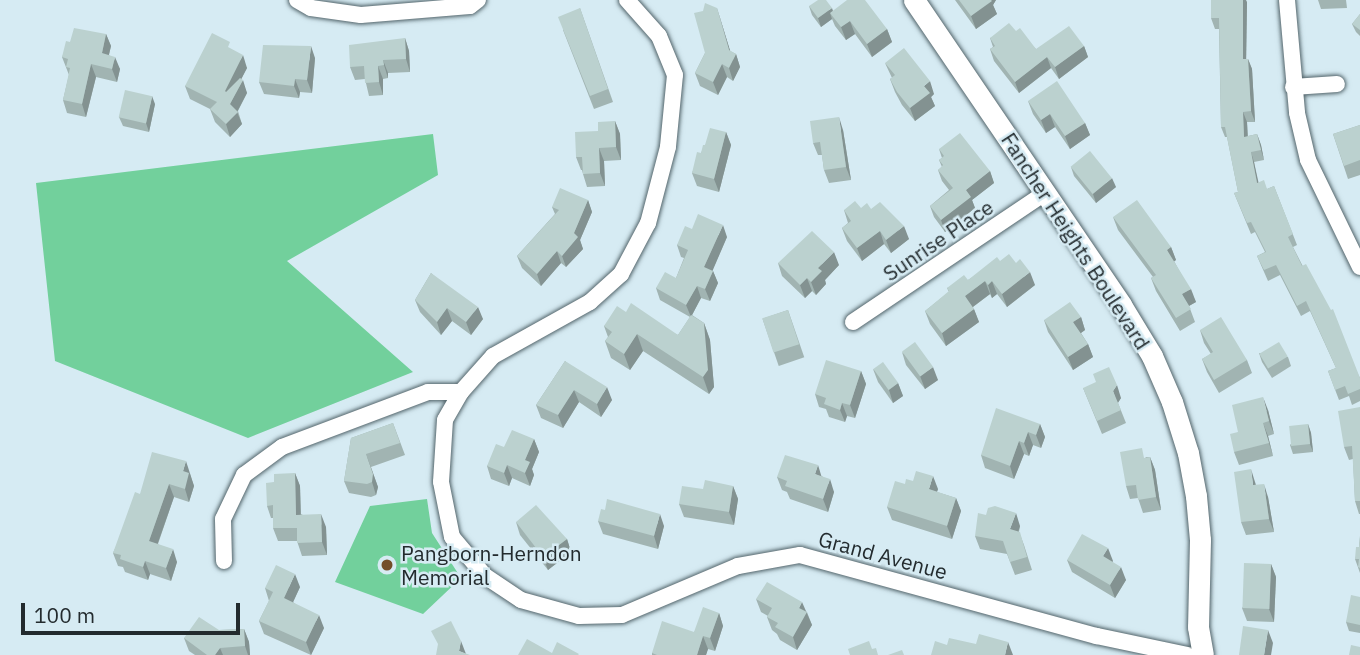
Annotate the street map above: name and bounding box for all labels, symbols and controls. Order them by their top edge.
street label: Fancher Heights Boulevard [996,128,1156,354]
street label: Sunrise Place [878,194,998,286]
street label: Grand Avenue [816,526,950,584]
place label: Pangborn-Herndon Memorial [401,540,582,590]
marker: Pangborn-Herndon Memorial [379,557,395,573]
scale bar [24,588,243,632]
text: 100 m [34,601,95,629]

